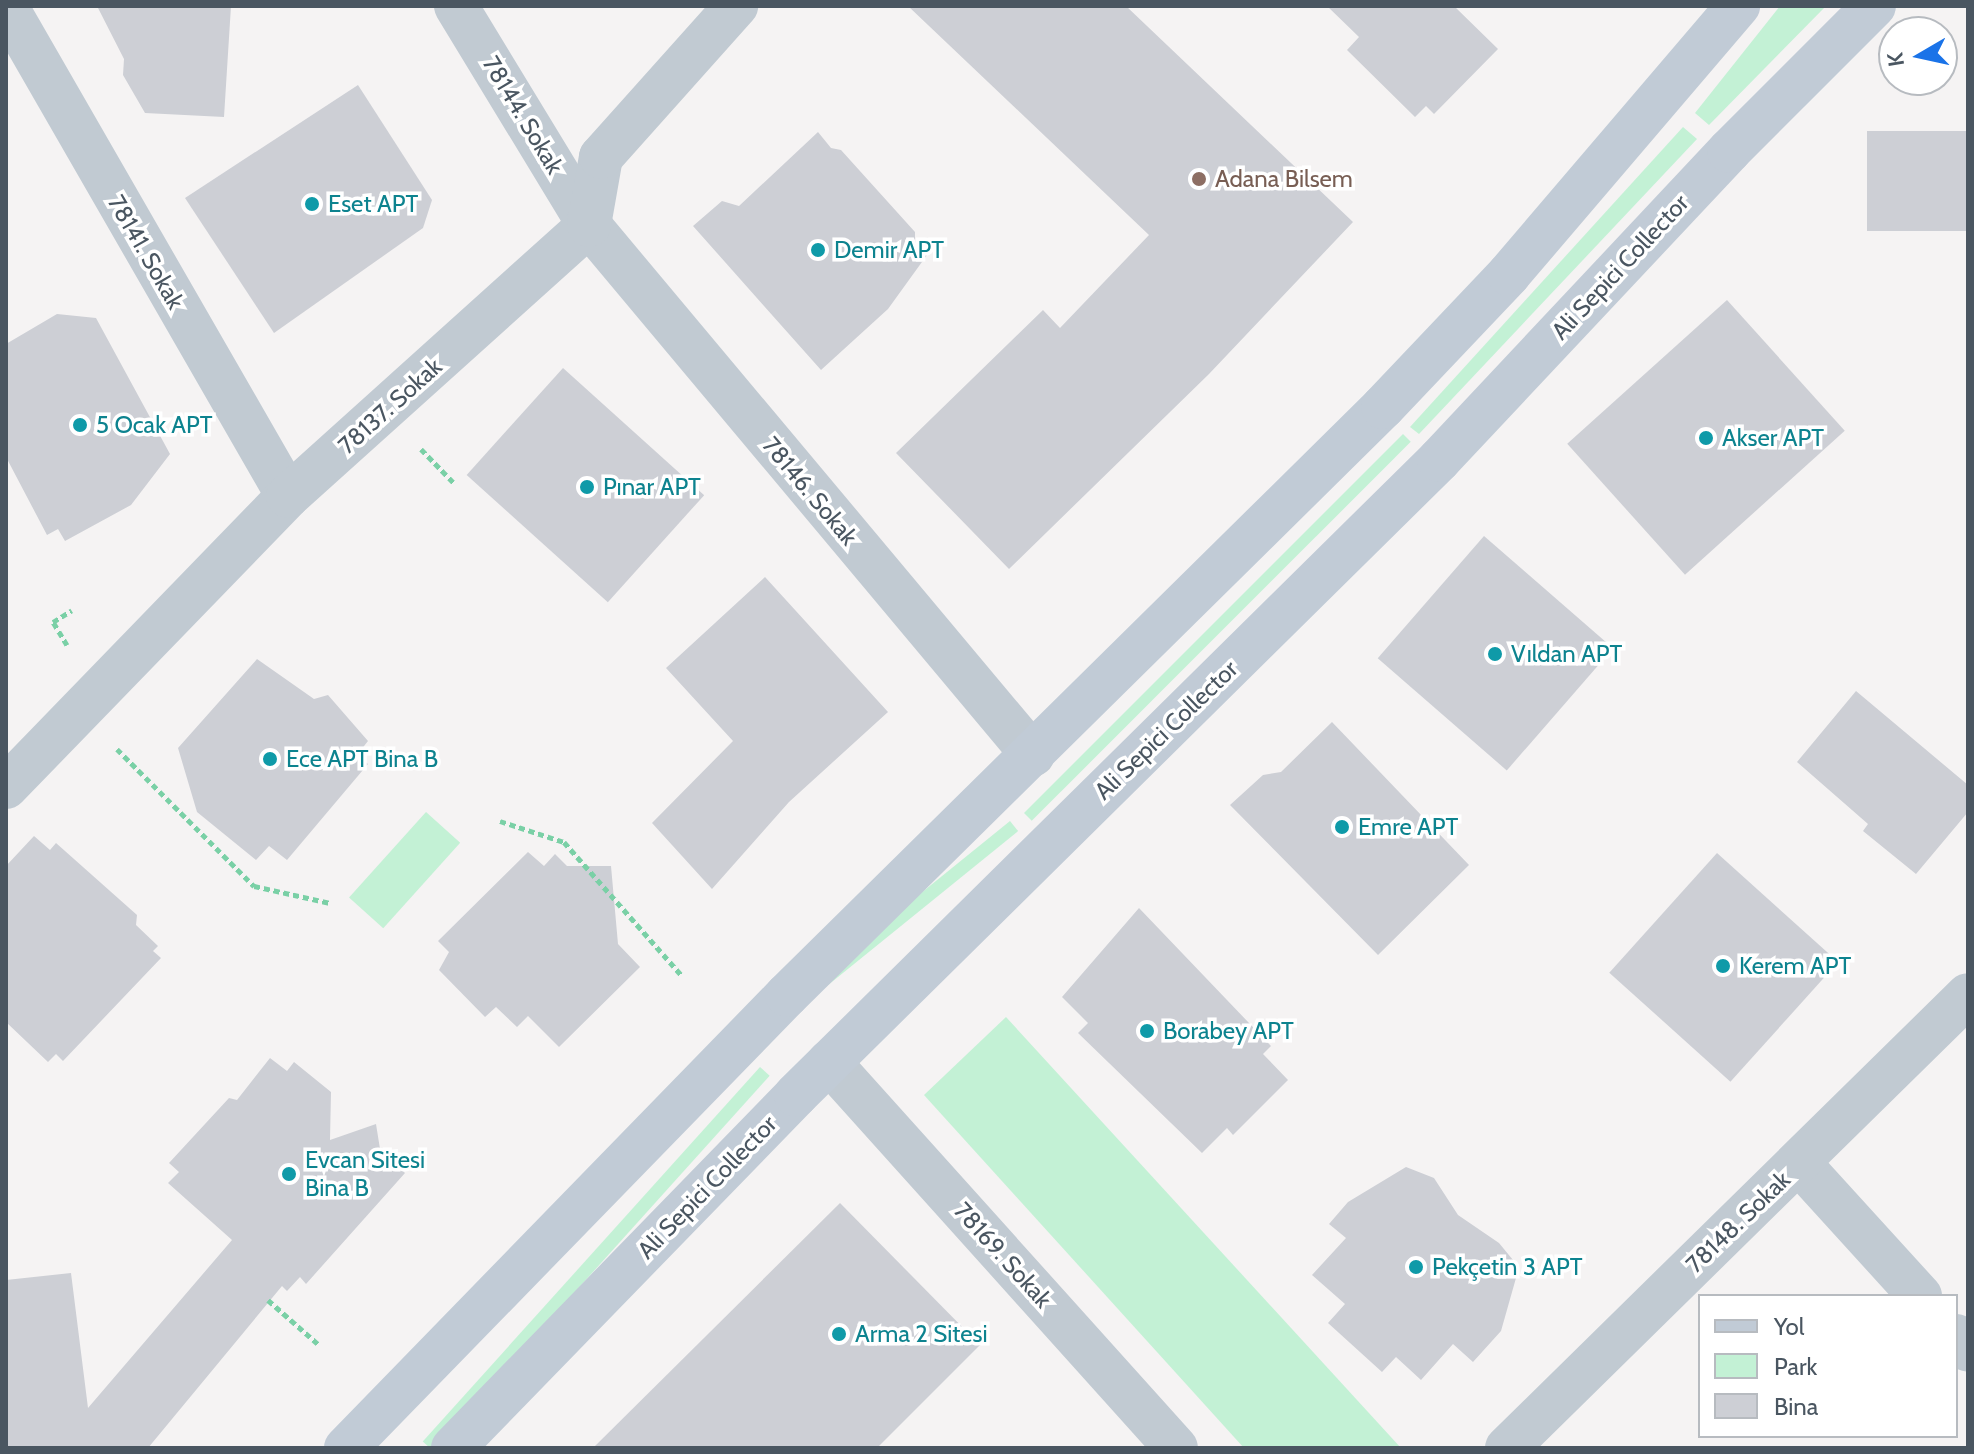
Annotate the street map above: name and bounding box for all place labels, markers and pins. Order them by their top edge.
place label: Adana Bilsem [1215,165,1353,193]
marker: Adana Bilsem [1190,170,1208,188]
place label: Eset APT [328,190,418,218]
marker: Eset APT [303,195,321,213]
place label: Demir APT [834,236,944,264]
marker: Demir APT [809,241,827,259]
place label: 5 Ocak APT [96,411,213,439]
marker: 5 Ocak APT [71,416,89,434]
place label: Akser APT [1722,424,1824,452]
marker: Akser APT [1697,429,1715,447]
place label: Pınar APT [603,473,701,501]
marker: Pınar APT [578,478,596,496]
place label: Vıldan APT [1511,640,1622,668]
marker: Vıldan APT [1486,645,1504,663]
place label: Ece APT Bina B [286,745,438,773]
marker: Ece APT Bina B [261,750,279,768]
place label: Emre APT [1358,813,1458,841]
marker: Emre APT [1333,818,1351,836]
place label: Kerem APT [1739,952,1851,980]
marker: Kerem APT [1714,957,1732,975]
place label: Borabey APT [1163,1017,1294,1045]
marker: Borabey APT [1138,1022,1156,1040]
place label: Evcan Sitesi Bina B [305,1146,425,1202]
marker: Evcan Sitesi Bina B [280,1165,298,1183]
place label: Pekçetin 3 APT [1432,1253,1583,1281]
marker: Pekçetin 3 APT [1407,1258,1425,1276]
place label: Arma 2 Sitesi [855,1320,988,1348]
marker: Arma 2 Sitesi [830,1325,848,1343]

